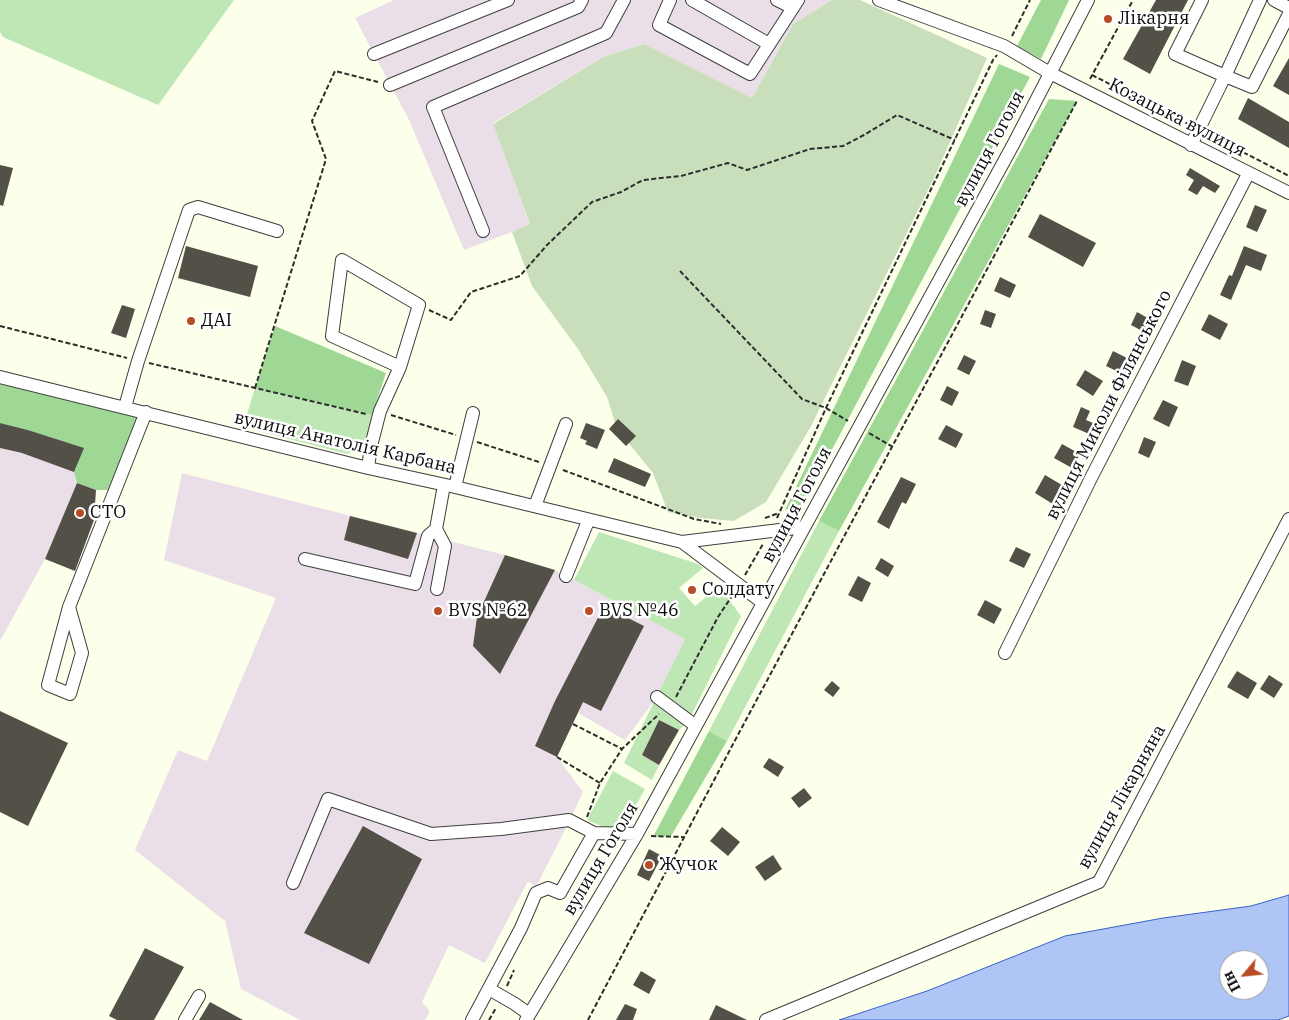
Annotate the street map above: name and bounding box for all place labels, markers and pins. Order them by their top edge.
place label: Лікарня [1118,8,1189,30]
marker: Лікарня [1102,13,1114,25]
place label: ДАІ [201,310,232,332]
marker: ДАІ [185,315,197,327]
place label: СТО [90,502,126,524]
marker: СТО [74,507,86,519]
place label: Солдату [702,579,774,601]
marker: Солдату [686,584,698,596]
place label: BVS №62 [448,600,528,622]
place label: BVS №46 [599,600,679,622]
marker: BVS №62 [432,605,444,617]
marker: BVS №46 [583,605,595,617]
place label: Жучок [659,854,718,876]
marker: Жучок [643,859,655,871]

